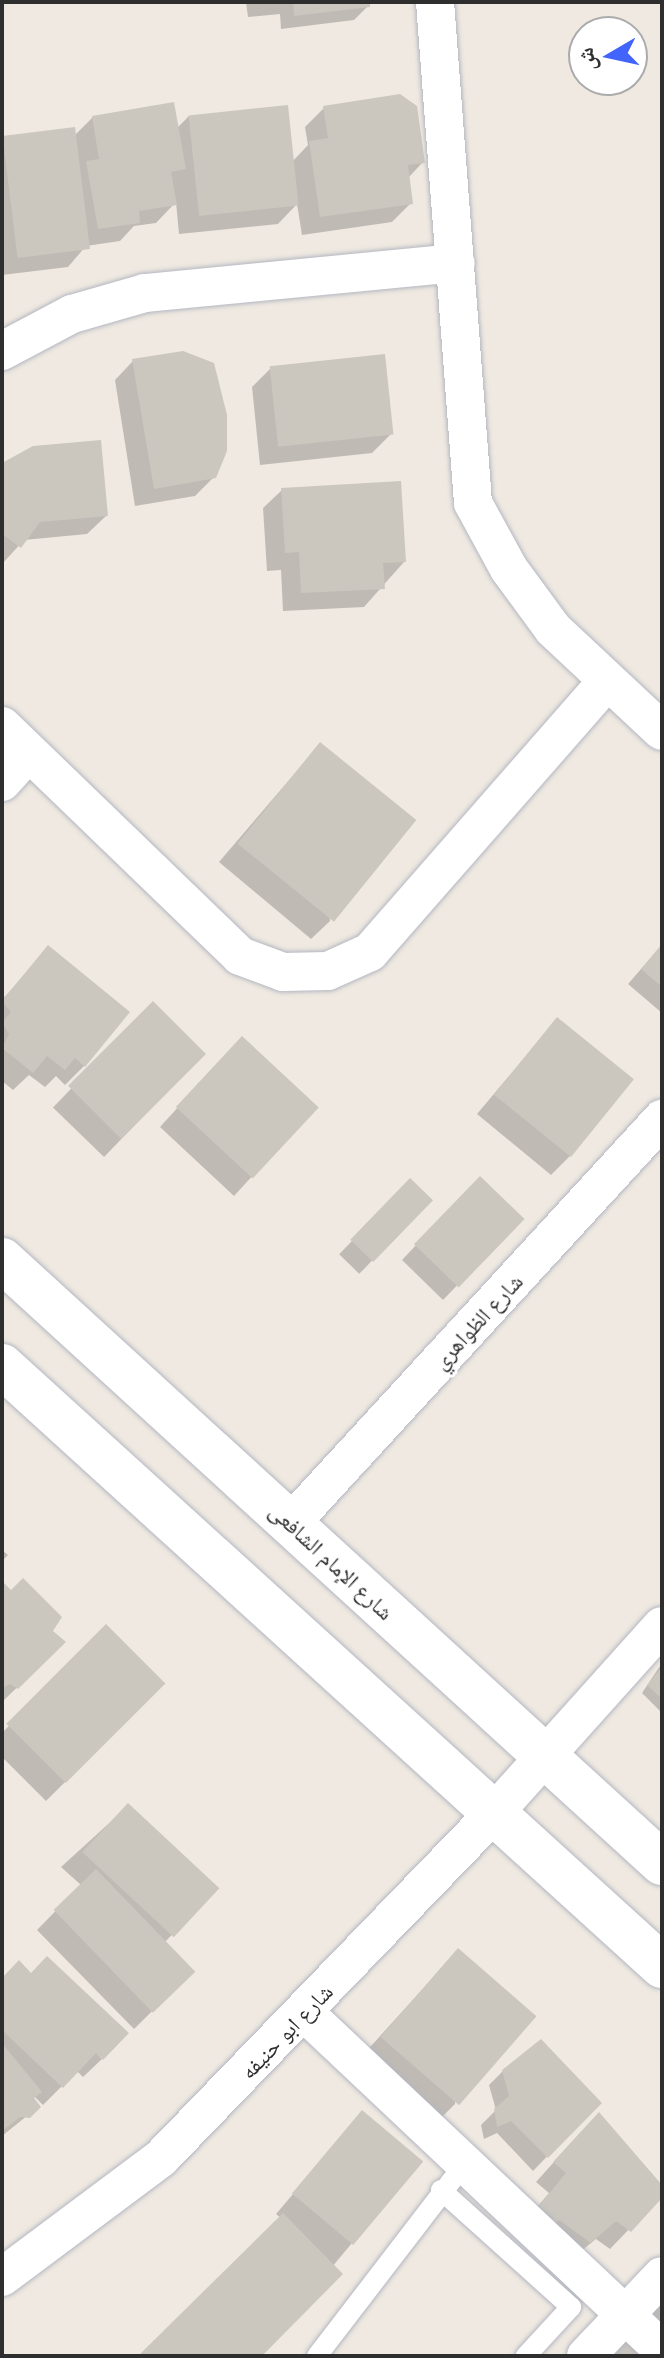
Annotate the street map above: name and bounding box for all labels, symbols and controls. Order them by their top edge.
north arrow [568,16,648,96]
text: ش [571,46,601,73]
street label: شارع الظواهري [426,1268,528,1374]
street label: شارع الإمام الشافعى [265,1497,399,1625]
street label: شارع ابو حنيفه [234,1978,338,2084]

